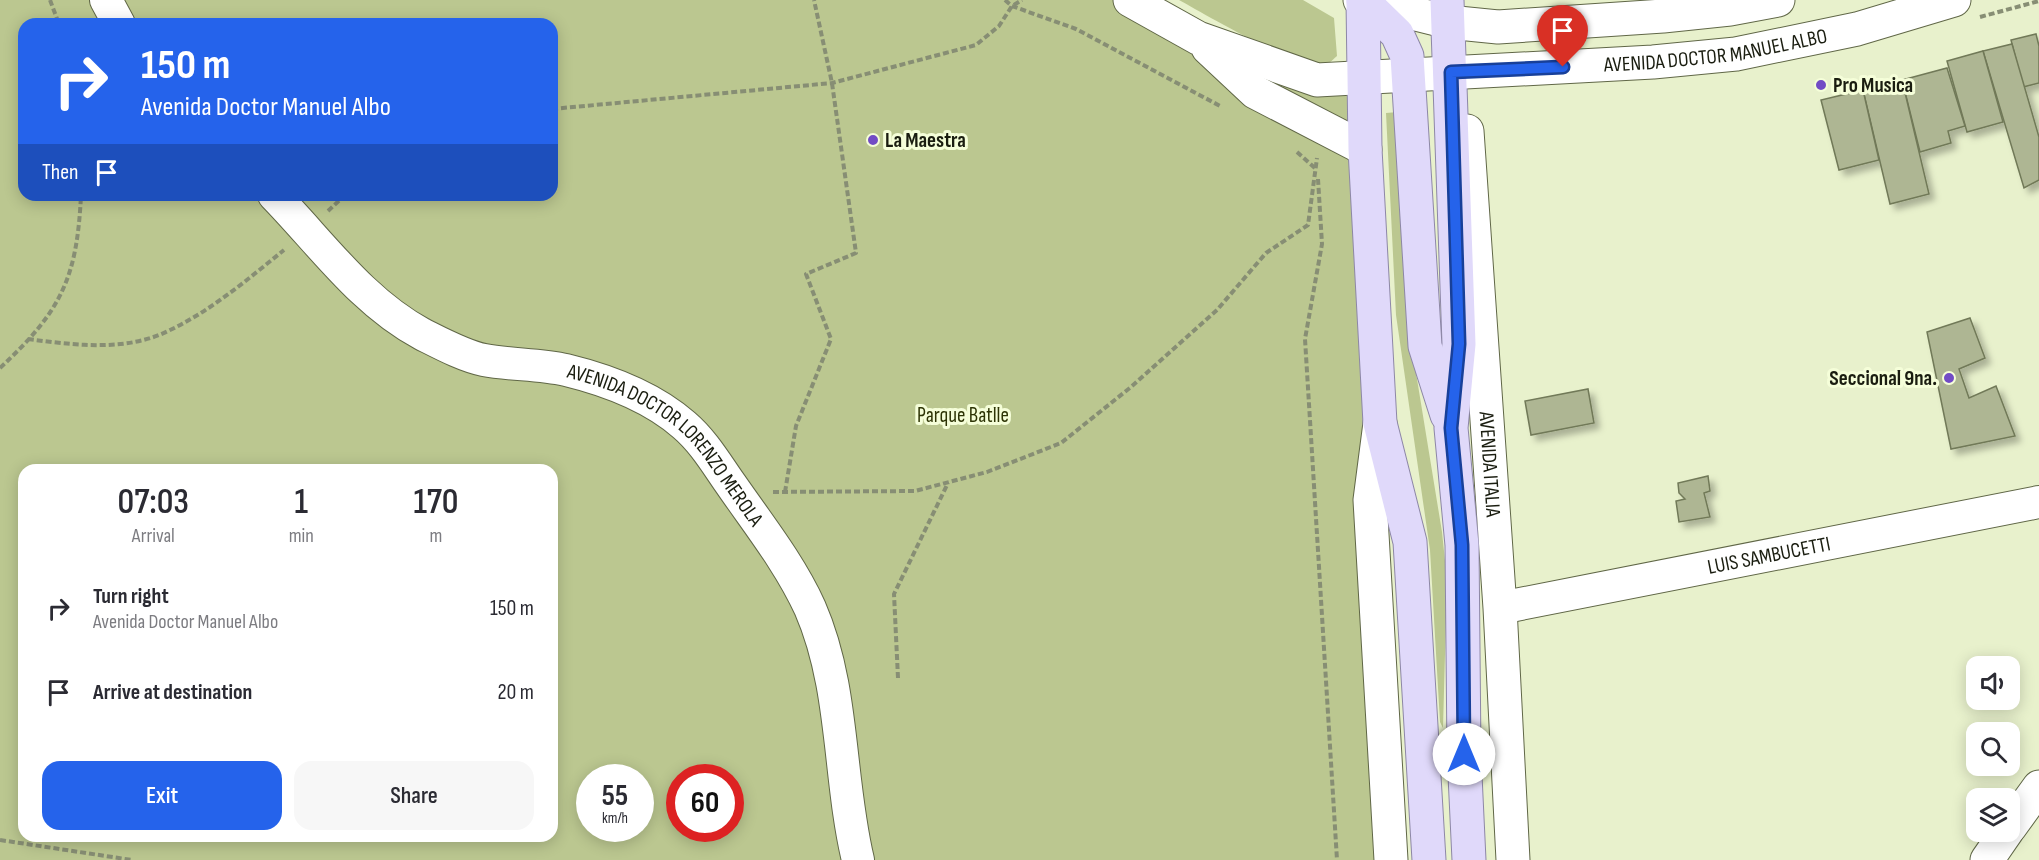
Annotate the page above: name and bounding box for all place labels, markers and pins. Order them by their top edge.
pin [1537,5,1588,67]
place label: Pro Musica [1833,73,1913,98]
marker: Pro Musica [1814,78,1828,92]
place label: La Maestra [885,128,966,153]
marker: La Maestra [866,133,880,147]
place label: Seccional 9na. [1829,366,1937,391]
marker: Seccional 9na. [1942,371,1956,385]

